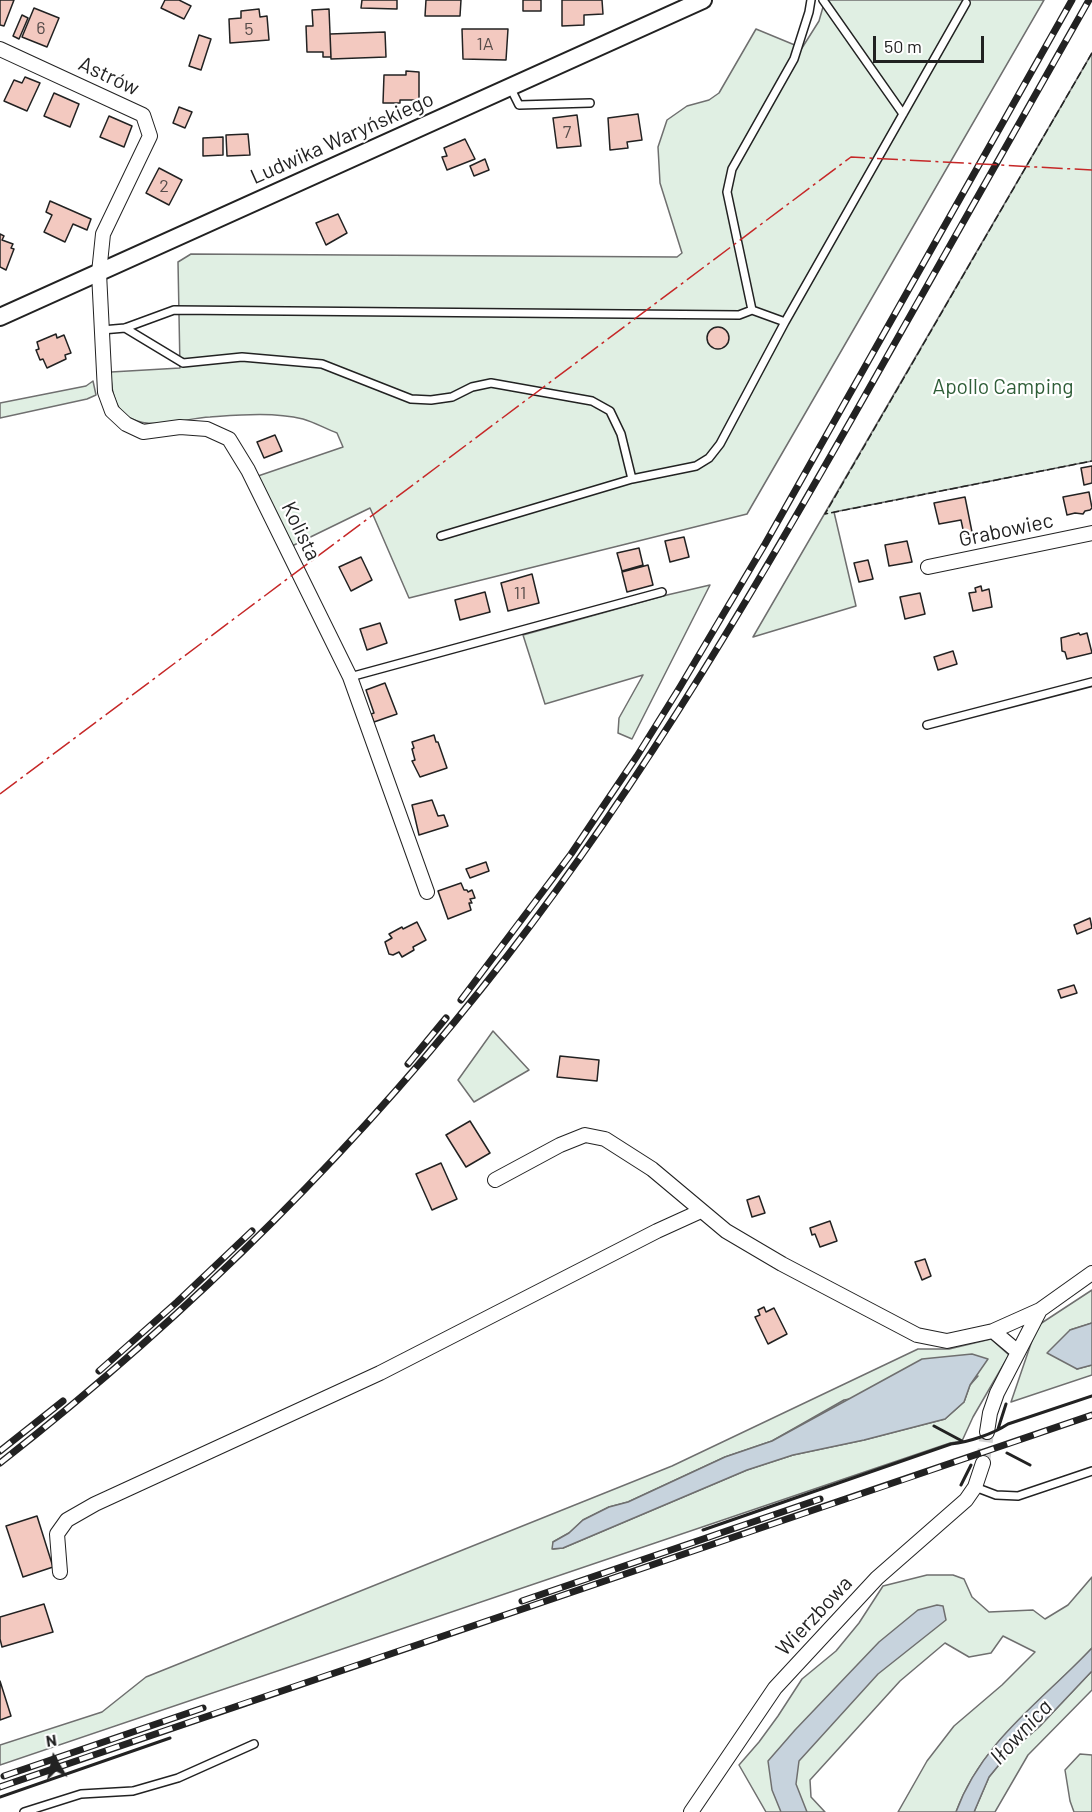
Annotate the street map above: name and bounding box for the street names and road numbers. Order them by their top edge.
street label: Astrów [75,51,143,101]
street label: Ludwika Waryńskiego [247,86,437,190]
street label: Kolista [276,497,326,565]
street label: Grabowiec [956,508,1056,552]
street label: Wierzbowa [771,1571,857,1661]

